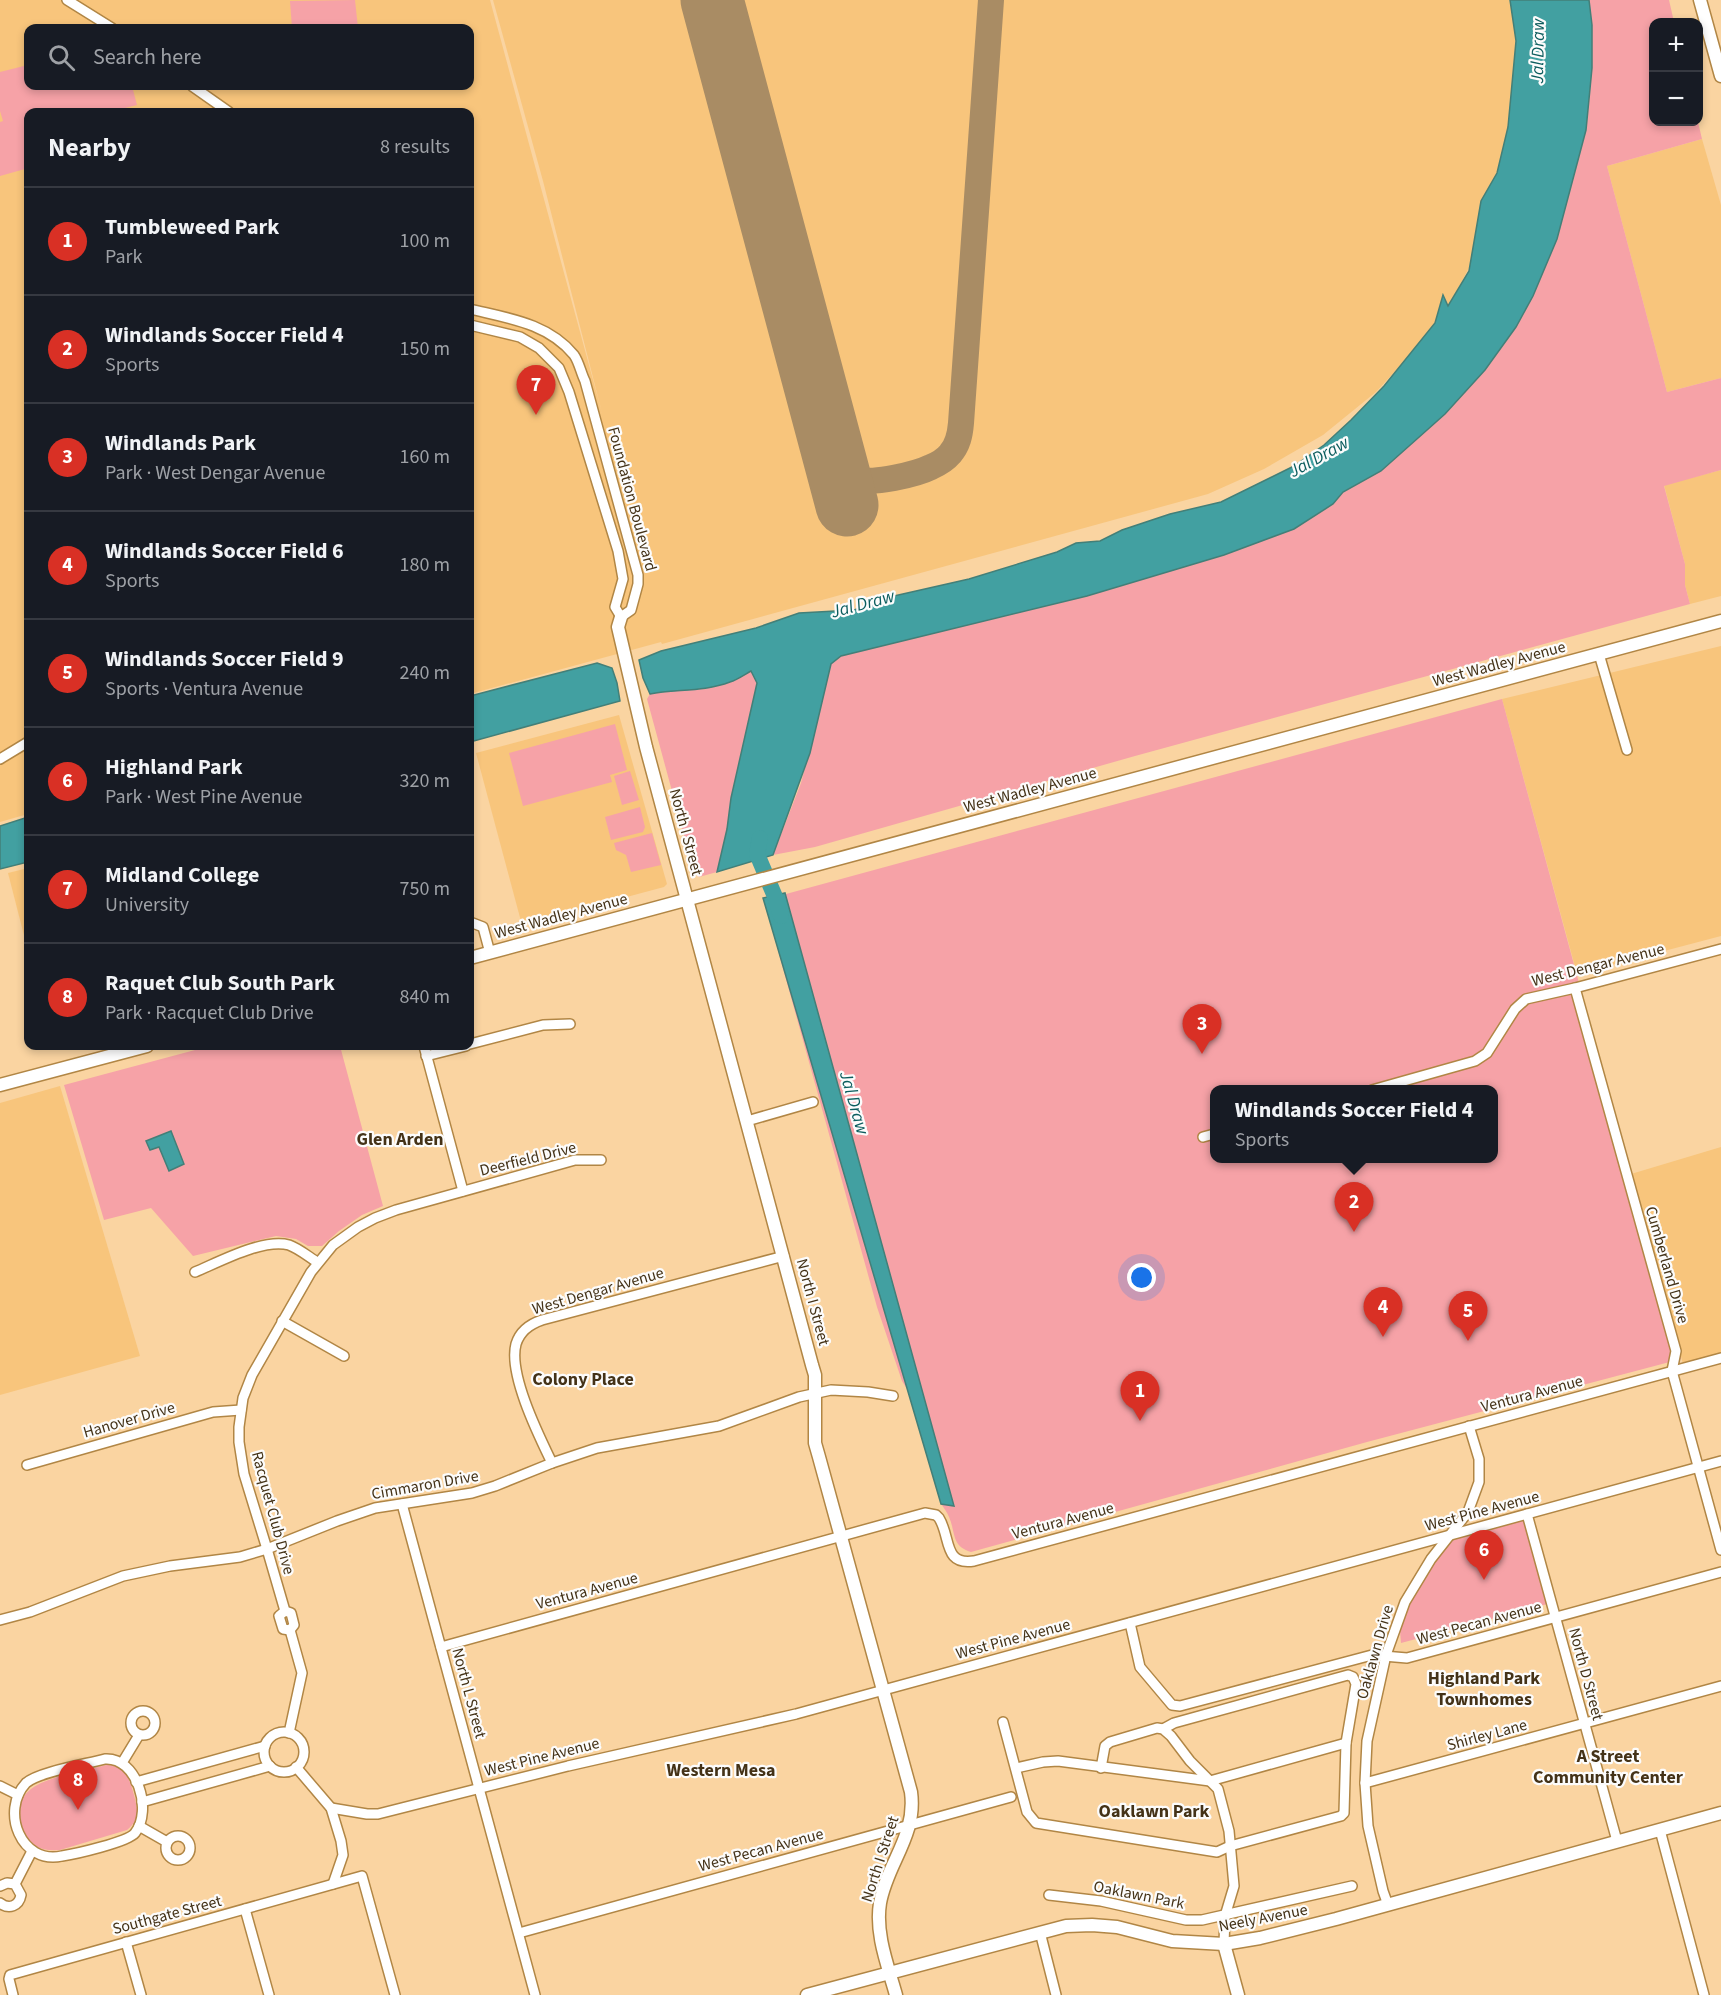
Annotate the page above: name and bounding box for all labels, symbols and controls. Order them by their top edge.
water label: Jal Draw [1525,18,1551,85]
map controls [1649,18,1703,126]
button: + [1649,18,1703,72]
search box [24,24,474,90]
icon: search [45,41,78,74]
text: Search here [93,41,201,73]
button: − [1649,72,1703,126]
text: Nearby [48,129,131,166]
text: 8 results [380,133,450,161]
text: Tumbleweed Park [105,211,279,243]
text: 1 [62,227,73,255]
text: 100 m [400,227,450,255]
text: Park [105,243,142,271]
text: Windlands Soccer Field 4 [105,319,344,351]
text: 2 [62,335,73,363]
text: 150 m [400,335,450,363]
text: Sports [105,351,160,379]
pin: 7 [516,366,556,415]
street label: Foundation Boulevard [602,424,662,574]
text: Windlands Park [105,427,256,459]
water label: Jal Draw [1284,430,1354,484]
text: 3 [62,443,73,471]
text: 160 m [400,443,450,471]
text: Park · West Dengar Avenue [105,459,325,487]
text: Windlands Soccer Field 6 [105,535,344,567]
text: 4 [62,551,73,579]
text: 180 m [400,551,450,579]
text: Sports [105,567,160,595]
water label: Jal Draw [827,583,898,625]
street label: West Wadley Avenue [1430,636,1568,692]
text: Windlands Soccer Field 9 [105,643,344,675]
text: 5 [62,659,73,687]
text: 240 m [400,659,450,687]
text: Sports · Ventura Avenue [105,675,303,703]
text: Highland Park [105,751,242,783]
street label: West Wadley Avenue [961,762,1099,818]
text: 6 [62,767,73,795]
text: 320 m [400,767,450,795]
text: Park · West Pine Avenue [105,783,303,811]
street label: North I Street [664,786,708,879]
text: Midland College [105,859,259,891]
text: 7 [62,875,73,903]
text: 750 m [400,875,450,903]
street label: West Wadley Avenue [492,888,630,944]
text: University [105,891,189,919]
street label: West Dengar Avenue [1529,938,1667,992]
text: Raquet Club South Park [105,967,335,999]
text: 8 [62,983,73,1011]
text: 840 m [400,983,450,1011]
text: Park · Racquet Club Drive [105,999,314,1027]
pin: 3 [1182,1004,1222,1054]
water label: Jal Draw [833,1067,875,1138]
popup [1210,1085,1498,1163]
text: Windlands Soccer Field 4 [1235,1094,1473,1126]
text: Sports [1235,1126,1289,1154]
district label: Glen Arden [356,1127,444,1152]
street label: Deerfield Drive [477,1136,579,1182]
pin: 2 [1334,1182,1374,1232]
street label: Cumberland Drive [1640,1204,1694,1326]
street label: North I Street [791,1256,835,1349]
street label: West Dengar Avenue [530,1262,666,1320]
your location [1127,1263,1156,1292]
pin: 4 [1364,1288,1402,1337]
pin: 5 [1448,1292,1488,1341]
district label: Colony Place [532,1367,634,1392]
street label: Ventura Avenue [1479,1370,1585,1418]
pin: 1 [1120,1372,1160,1421]
street label: Hanover Drive [80,1396,178,1444]
street label: Racquet Club Drive [246,1449,300,1577]
street label: Cimmaron Drive [370,1465,480,1505]
street label: West Pine Avenue [1422,1485,1542,1537]
street label: Ventura Avenue [1010,1497,1116,1545]
pin: 6 [1464,1530,1504,1580]
street label: Ventura Avenue [534,1567,640,1615]
street label: West Pecan Avenue [1414,1596,1544,1650]
street label: Oaklawn Drive [1351,1602,1399,1702]
street label: West Pine Avenue [953,1613,1073,1665]
street label: North D Street [1563,1625,1609,1723]
street label: North L Street [446,1645,492,1741]
district label: Highland Park Townhomes [1428,1666,1540,1712]
street label: Shirley Lane [1445,1714,1530,1756]
street label: West Pine Avenue [482,1732,602,1782]
district label: A Street Community Center [1533,1744,1684,1790]
district label: Western Mesa [666,1758,776,1783]
pin: 8 [58,1760,98,1810]
district label: Oaklawn Park [1099,1799,1210,1824]
street label: North I Street [856,1813,904,1905]
street label: West Pecan Avenue [696,1823,826,1877]
street label: Oaklawn Park [1092,1875,1186,1915]
street label: Southgate Street [110,1890,225,1940]
street label: Neely Avenue [1217,1899,1309,1937]

